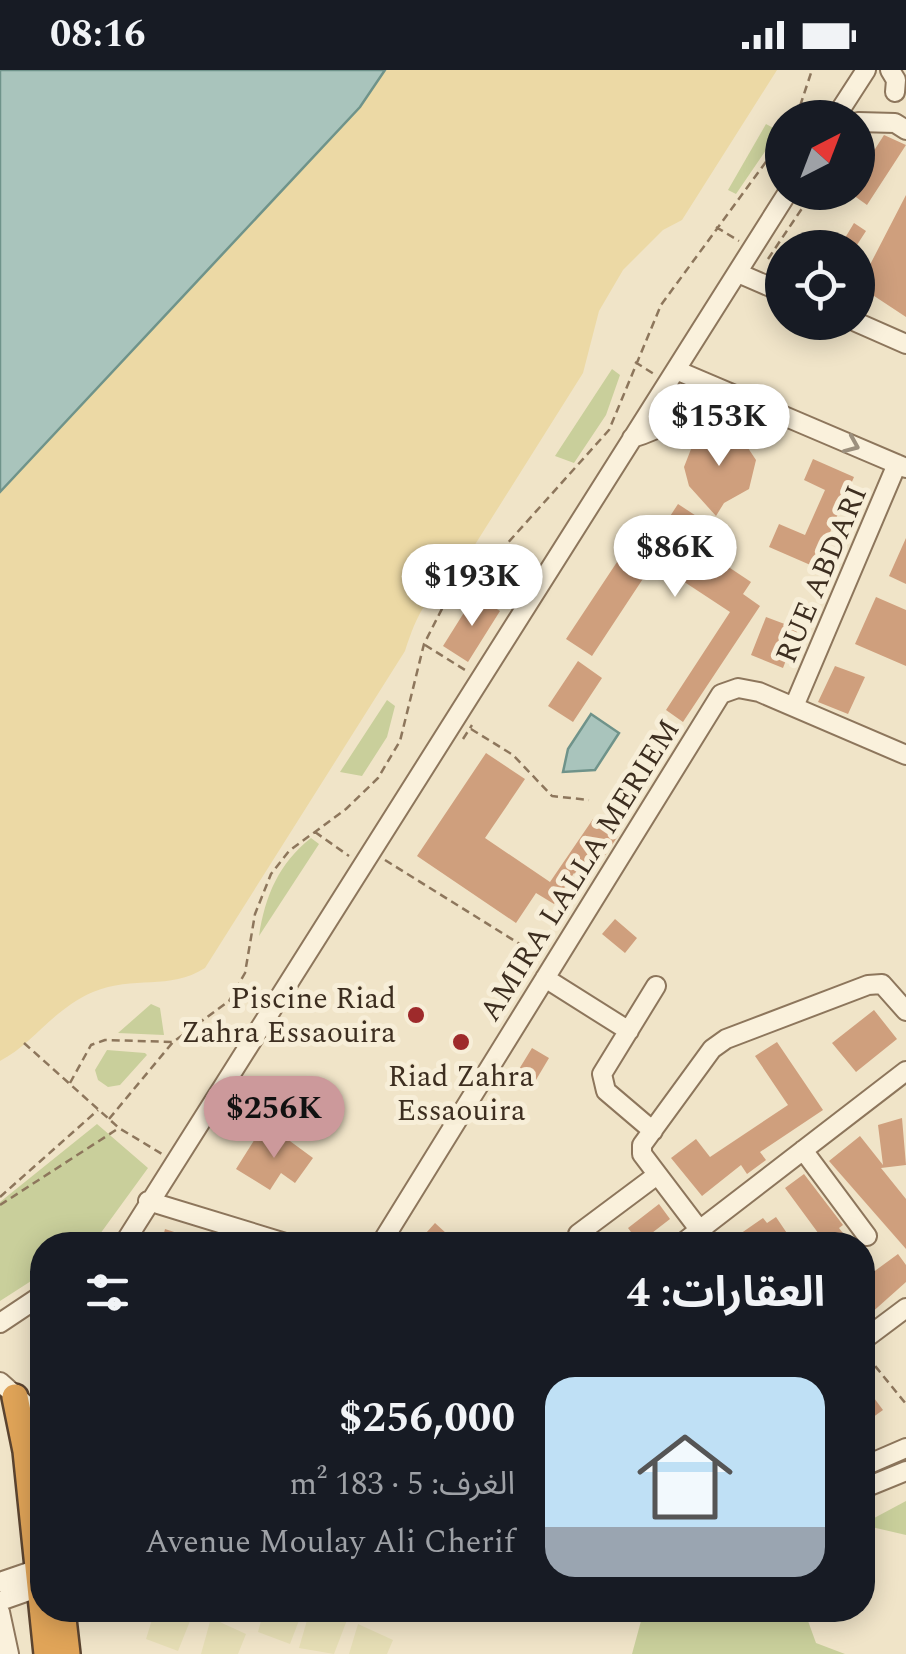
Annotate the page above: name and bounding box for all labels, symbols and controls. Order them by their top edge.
text: 08:16 [50,6,145,64]
north arrow [765,100,875,210]
map controls [765,100,875,340]
button: locate [765,230,875,340]
pin: $153K [649,384,789,469]
text: $153K [671,392,767,441]
one-way arrow [842,433,860,453]
street label: RUE ABDARI [764,478,880,670]
pin: $86K [616,515,734,600]
text: $86K [636,523,714,572]
pin: $193K [402,544,542,629]
text: $193K [424,552,520,601]
street label: AMIRA LALLA MERIEM [468,710,692,1031]
place label: Piscine Riad Zahra Essaouira [181,976,396,1056]
marker: Piscine Riad Zahra Essaouira [405,1004,427,1026]
marker: Riad Zahra Essaouira [450,1031,472,1053]
place label: Riad Zahra Essaouira [388,1054,535,1134]
pin: $256K [204,1076,344,1161]
text: $256K [226,1084,322,1133]
text: العقارات: 4 [626,1262,825,1325]
icon: filters [80,1265,135,1320]
text: $256,000 [339,1387,515,1450]
icon: home [625,1417,745,1537]
text: الغرف: 5 · 183 m² [290,1460,515,1509]
text: Avenue Moulay Ali Cherif [145,1518,515,1567]

